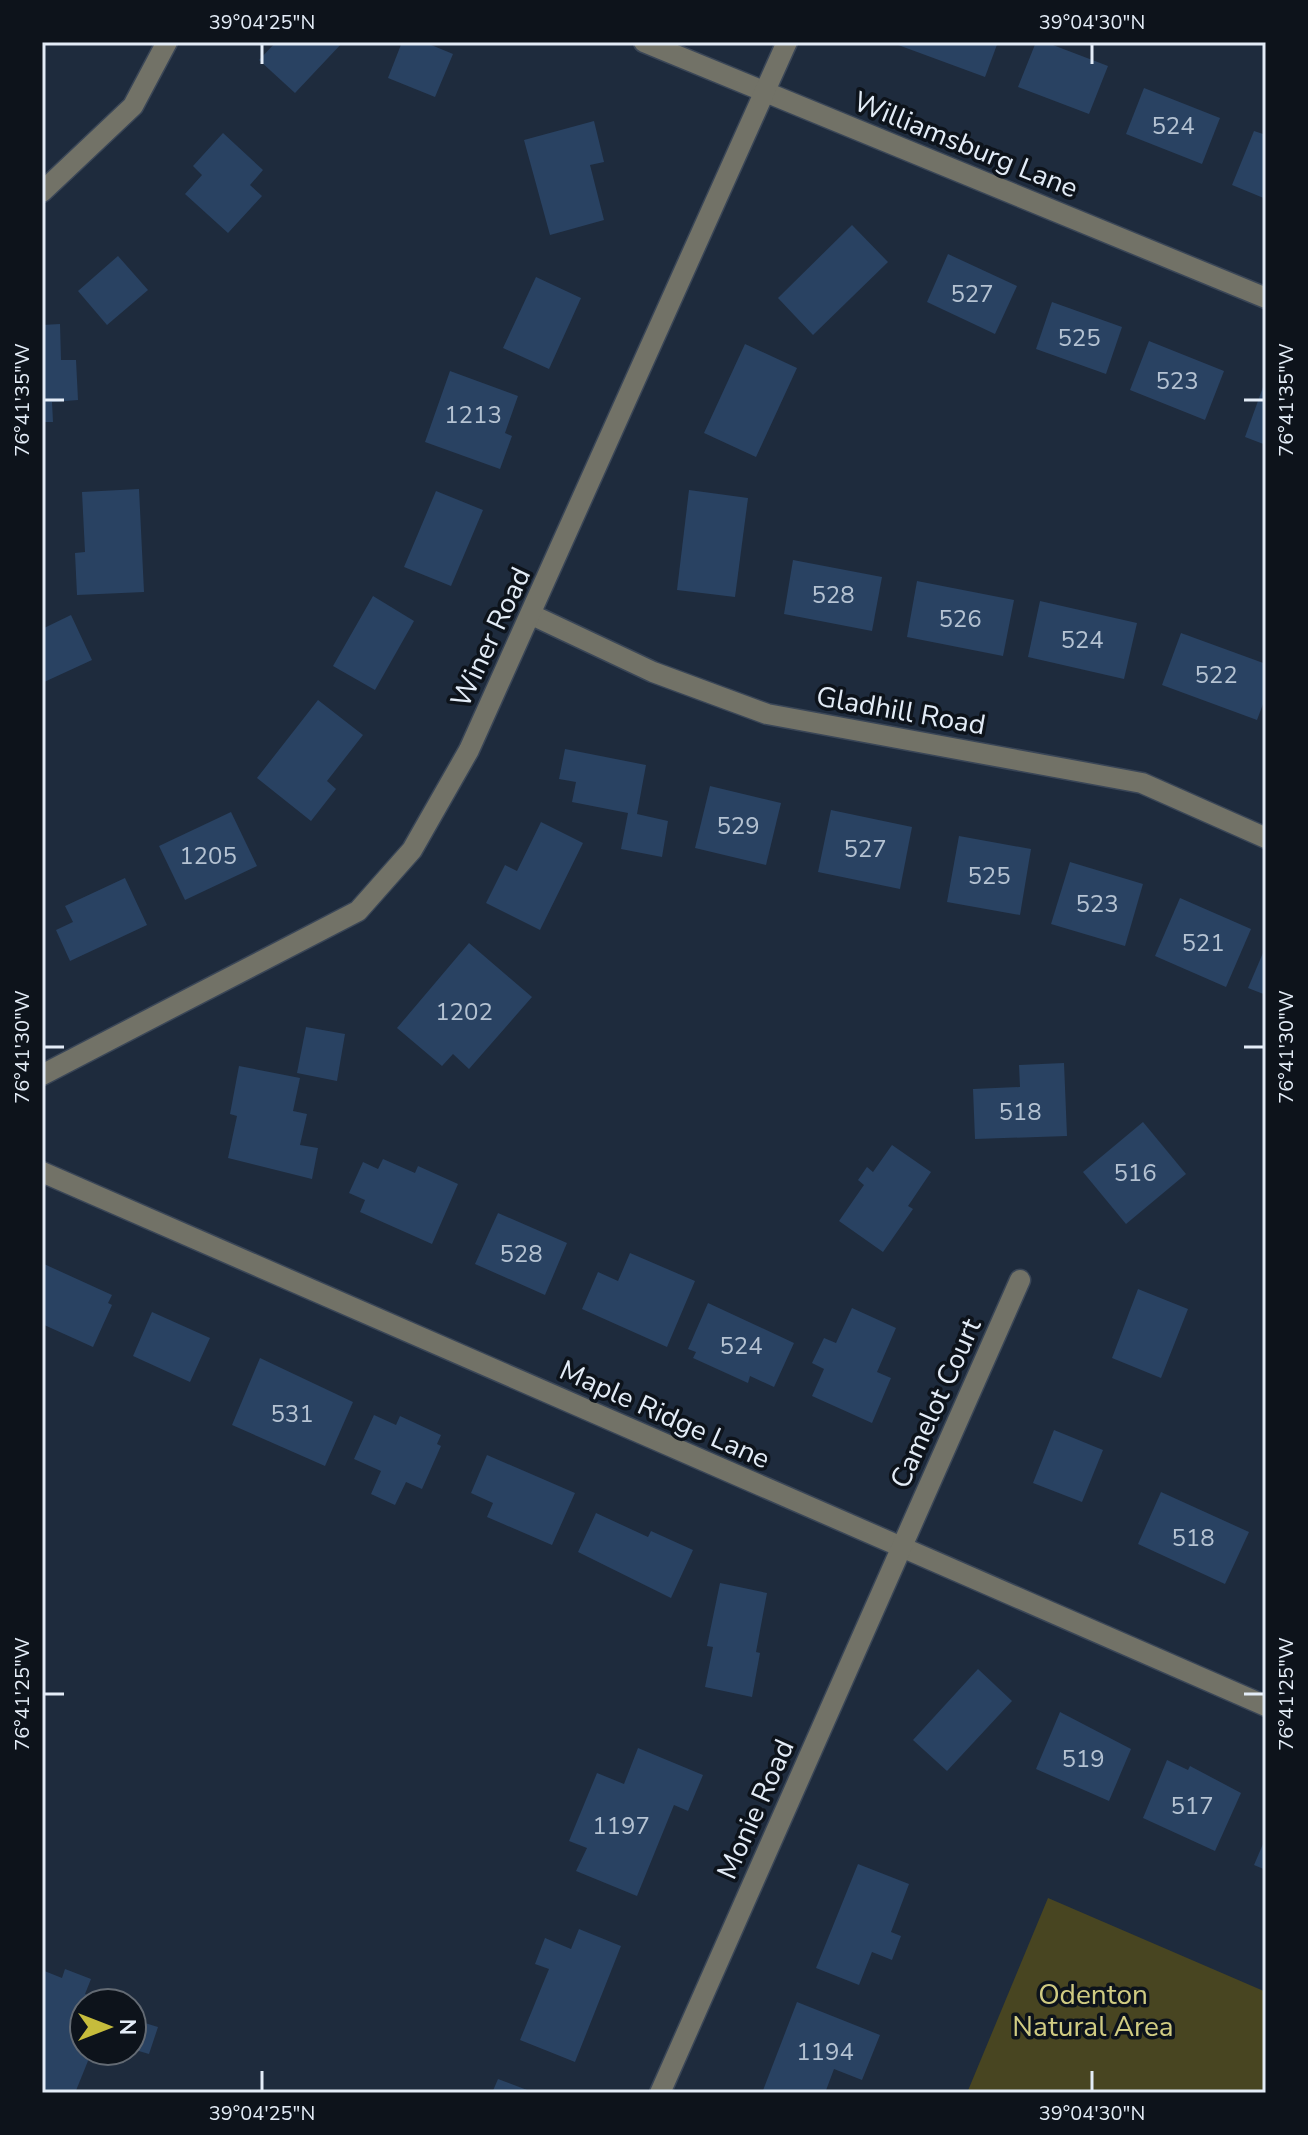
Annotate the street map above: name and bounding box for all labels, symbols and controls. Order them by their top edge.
text: 39°04'25"N [209,9,315,36]
text: 39°04'30"N [1039,9,1145,36]
street label: Williamsburg Lane [848,83,1084,207]
house number: 524 [1151,110,1195,142]
house number: 527 [950,278,994,310]
house number: 525 [1057,322,1101,354]
text: 76°41'35"W [9,343,36,457]
text: 76°41'35"W [1273,343,1300,457]
house number: 523 [1155,365,1199,397]
house number: 1213 [444,399,502,431]
street label: Winer Road [442,561,540,714]
house number: 528 [811,579,855,611]
house number: 526 [938,603,982,635]
house number: 524 [1060,624,1104,656]
house number: 522 [1194,659,1238,691]
street label: Gladhill Road [813,677,988,745]
house number: 529 [716,810,760,842]
house number: 527 [843,833,887,865]
house number: 1205 [179,840,237,872]
house number: 525 [967,860,1011,892]
house number: 523 [1075,888,1119,920]
house number: 521 [1181,927,1225,959]
text: 76°41'30"W [9,990,36,1104]
text: 76°41'30"W [1273,990,1300,1104]
house number: 1202 [435,996,493,1028]
house number: 518 [998,1096,1042,1128]
house number: 516 [1113,1157,1157,1189]
house number: 528 [499,1238,543,1270]
street label: Camelot Court [881,1312,990,1494]
house number: 524 [719,1330,763,1362]
street label: Maple Ridge Lane [554,1352,776,1478]
house number: 531 [270,1398,314,1430]
house number: 518 [1171,1522,1215,1554]
text: 76°41'25"W [9,1637,36,1751]
text: 76°41'25"W [1273,1637,1300,1751]
street label: Monie Road [708,1734,804,1885]
house number: 519 [1061,1743,1105,1775]
house number: 517 [1170,1790,1214,1822]
house number: 1197 [592,1810,650,1842]
park label: Odenton Natural Area [1012,1976,1174,2046]
north arrow [68,1987,148,2067]
text: N [112,2019,142,2035]
house number: 1194 [796,2036,854,2068]
text: 39°04'25"N [209,2100,315,2127]
text: 39°04'30"N [1039,2100,1145,2127]

